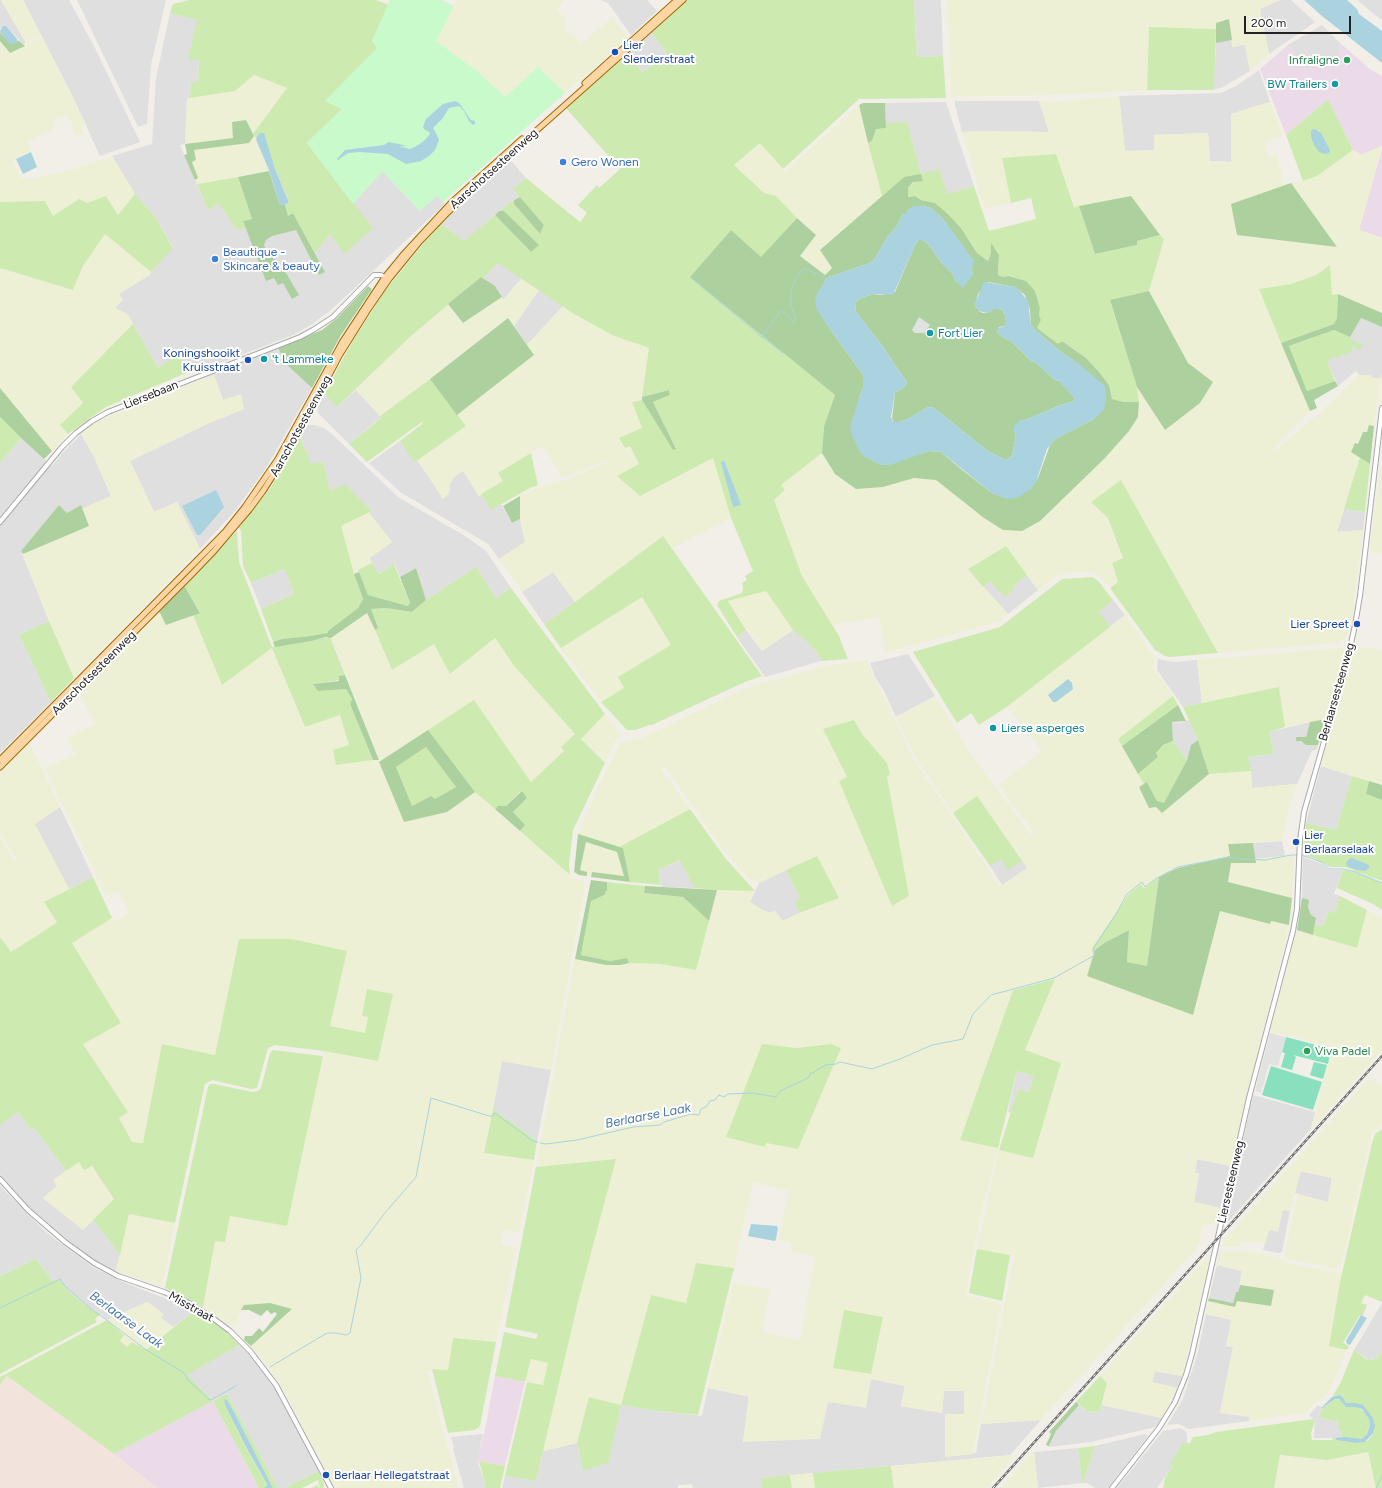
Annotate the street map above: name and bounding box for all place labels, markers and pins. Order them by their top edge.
place label: Lier Slenderstraat [623,38,695,66]
marker: Lier Slenderstraat [610,47,620,57]
place label: Infraligne [1289,53,1339,67]
marker: Infraligne [1342,55,1352,65]
place label: BW Trailers [1267,77,1327,91]
marker: BW Trailers [1330,79,1340,89]
place label: Gero Wonen [571,155,639,169]
marker: Gero Wonen [558,157,568,167]
place label: Beautique - Skincare & beauty [223,245,320,273]
marker: Beautique - Skincare & beauty [210,254,220,264]
place label: Fort Lier [938,326,983,340]
marker: Fort Lier [925,328,935,338]
place label: Koningshooikt Kruisstraat [163,346,240,374]
place label: 't Lammeke [272,352,333,366]
marker: 't Lammeke [259,354,269,364]
marker: Koningshooikt Kruisstraat [243,355,253,365]
place label: Lier Spreet [1290,617,1349,631]
marker: Lier Spreet [1352,619,1362,629]
place label: Lierse asperges [1001,721,1084,735]
marker: Lierse asperges [988,723,998,733]
place label: Lier Berlaarselaak [1304,828,1374,856]
marker: Lier Berlaarselaak [1291,837,1301,847]
place label: Viva Padel [1315,1044,1370,1058]
marker: Viva Padel [1302,1046,1312,1056]
place label: Berlaar Hellegatstraat [334,1468,450,1482]
marker: Berlaar Hellegatstraat [321,1470,331,1480]

